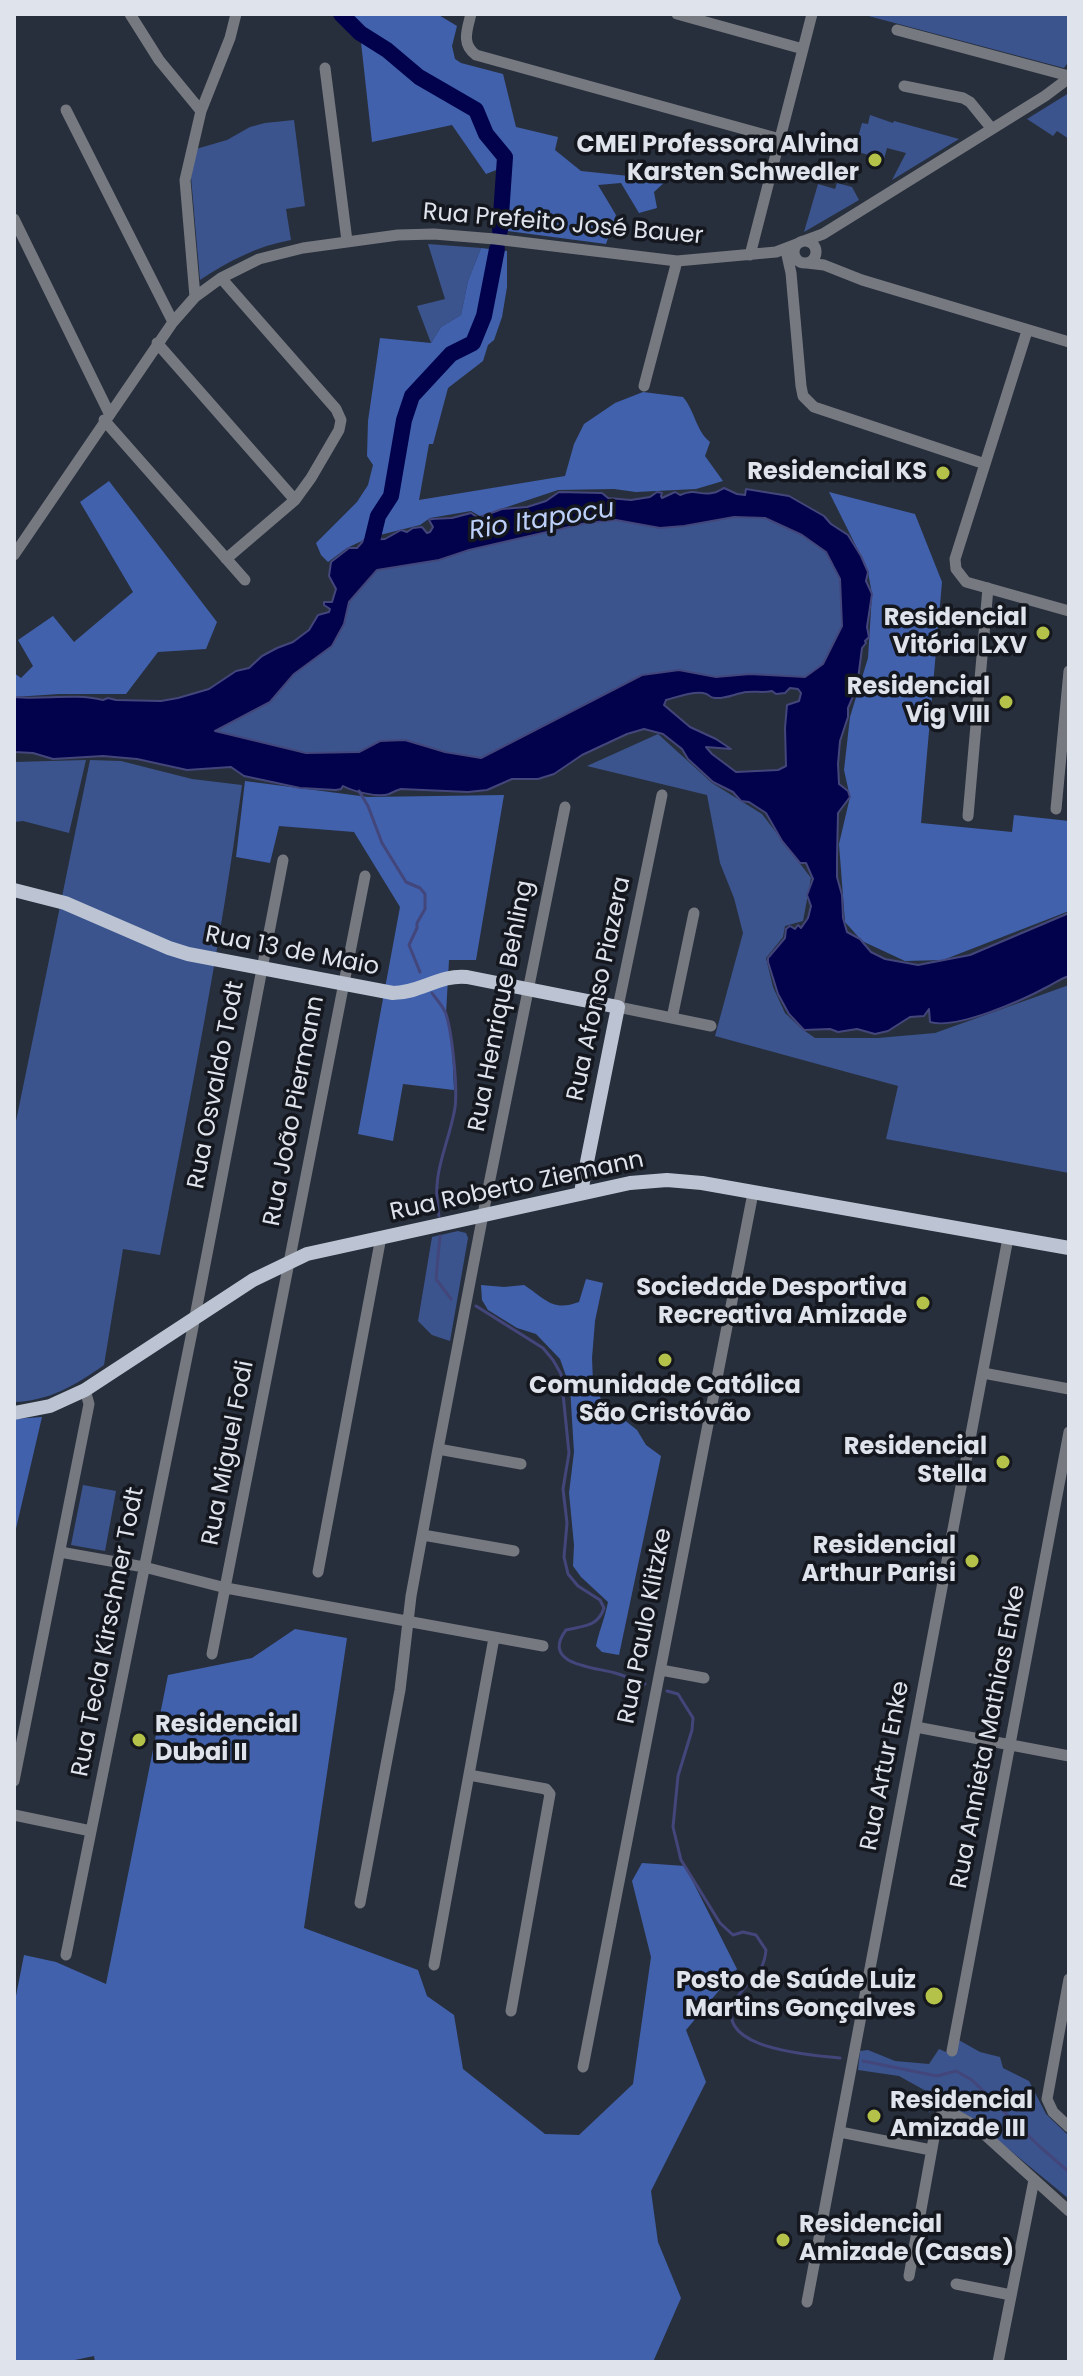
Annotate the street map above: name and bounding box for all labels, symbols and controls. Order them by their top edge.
place label: CMEI Professora Alvina Karsten Schwedler [576,132,859,188]
marker: CMEI Professora Alvina Karsten Schwedler [866,151,884,169]
street label: Rua Prefeito José Bauer [422,198,704,252]
place label: Residencial KS [747,459,927,487]
marker: Residencial KS [934,464,952,482]
water label: Rio Itapocu [467,494,617,548]
place label: Residencial Vitória LXV [884,605,1027,661]
marker: Residencial Vitória LXV [1034,624,1052,642]
place label: Residencial Vig VIII [847,674,990,730]
marker: Residencial Vig VIII [997,693,1015,711]
street label: Rua Afonso Piazera [562,874,638,1104]
street label: Rua Henrique Behling [463,878,541,1134]
street label: Rua 13 de Maio [203,921,381,983]
street label: Rua Osvaldo Todt [183,979,251,1191]
street label: Rua João Piermann [259,993,331,1229]
street label: Rua Roberto Ziemann [388,1146,646,1228]
place label: Sociedade Desportiva Recreativa Amizade [636,1275,907,1331]
marker: Sociedade Desportiva Recreativa Amizade [914,1294,932,1312]
marker: Comunidade Católica São Cristóvão [656,1351,674,1369]
street label: Rua Miguel Fodi [197,1358,261,1548]
place label: Comunidade Católica São Cristóvão [529,1373,801,1429]
place label: Residencial Stella [844,1434,987,1490]
marker: Residencial Stella [994,1453,1012,1471]
street label: Rua Tecla Kirschner Todt [67,1485,151,1779]
street label: Rua Paulo Klitzke [613,1526,679,1726]
place label: Residencial Arthur Parisi [801,1533,956,1589]
marker: Residencial Arthur Parisi [963,1552,981,1570]
street label: Rua Annieta Mathias Enke [945,1583,1033,1891]
street label: Rua Artur Enke [855,1679,917,1853]
place label: Residencial Dubai II [155,1712,298,1768]
marker: Residencial Dubai II [130,1731,148,1749]
place label: Posto de Saúde Luiz Martins Gonçalves [676,1968,916,2024]
marker: Posto de Saúde Luiz Martins Gonçalves [923,1985,945,2007]
place label: Residencial Amizade III [890,2088,1033,2144]
marker: Residencial Amizade III [865,2107,883,2125]
place label: Residencial Amizade (Casas) [799,2212,1014,2268]
marker: Residencial Amizade (Casas) [774,2231,792,2249]

